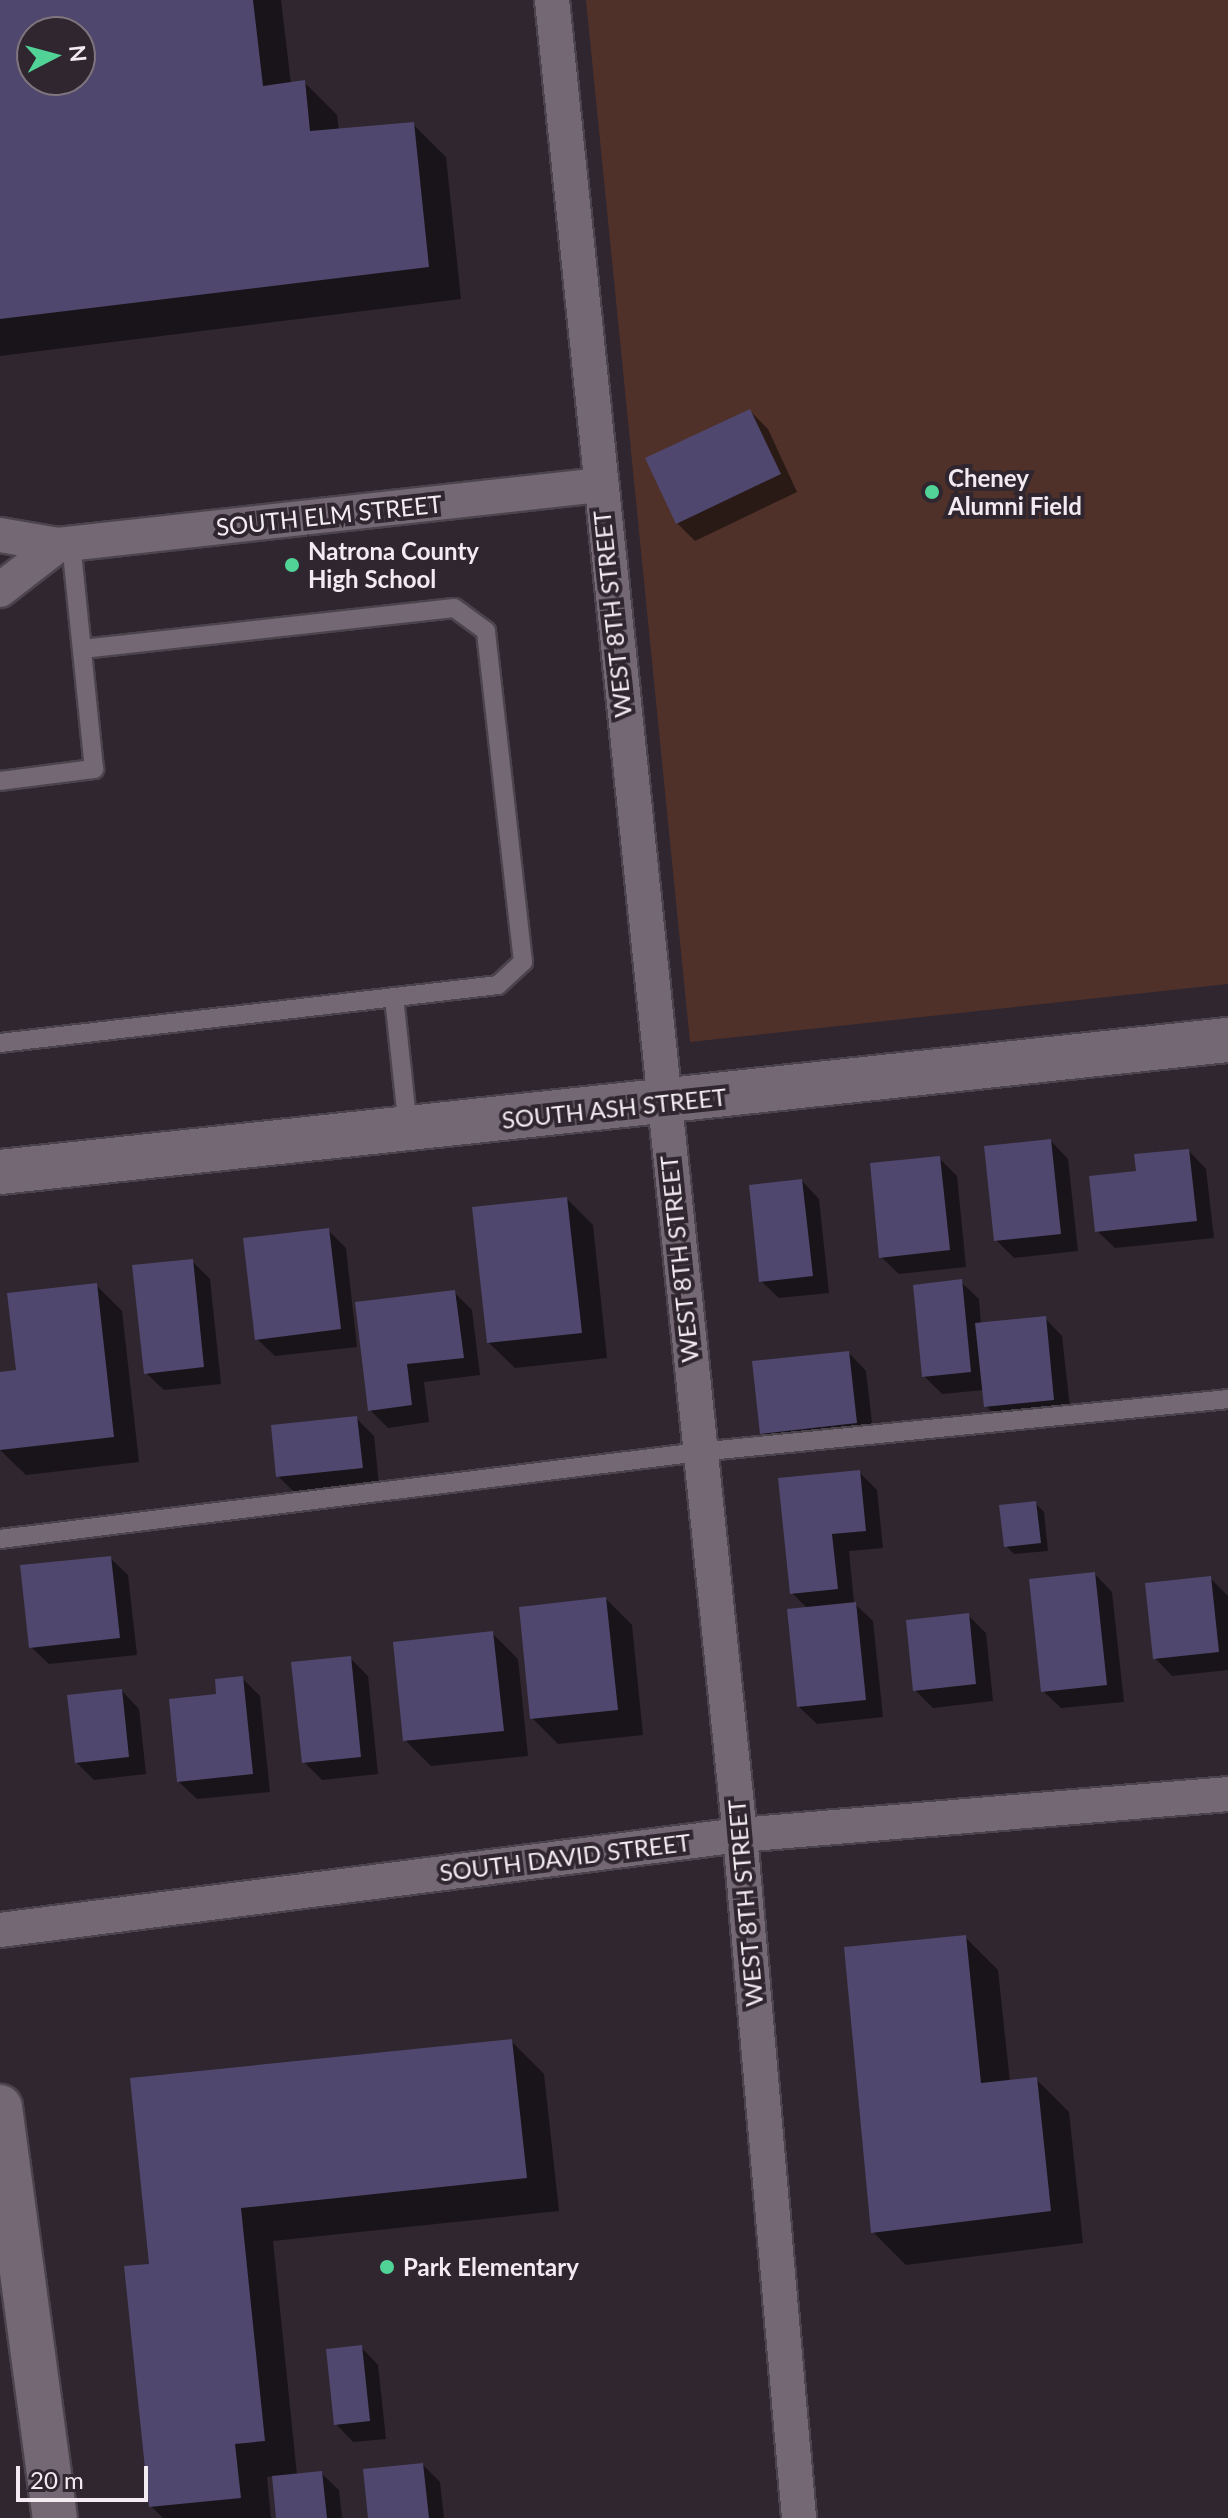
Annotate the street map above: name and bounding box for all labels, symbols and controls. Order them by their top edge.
north arrow [16,16,96,96]
text: N [64,44,93,63]
place label: Cheney Alumni Field [948,464,1082,520]
marker: Cheney Alumni Field [923,483,941,501]
street label: SOUTH ELM STREET [214,489,444,541]
street label: WEST 8TH STREET [587,509,637,719]
place label: Natrona County High School [308,537,479,593]
marker: Natrona County High School [283,556,301,574]
street label: SOUTH ASH STREET [500,1082,728,1134]
street label: WEST 8TH STREET [654,1154,704,1364]
street label: WEST 8TH STREET [722,1798,768,2008]
street label: SOUTH DAVID STREET [438,1827,692,1887]
place label: Park Elementary [403,2253,579,2281]
marker: Park Elementary [378,2258,396,2276]
scale bar [20,2450,152,2500]
text: 20 m [30,2465,84,2494]

